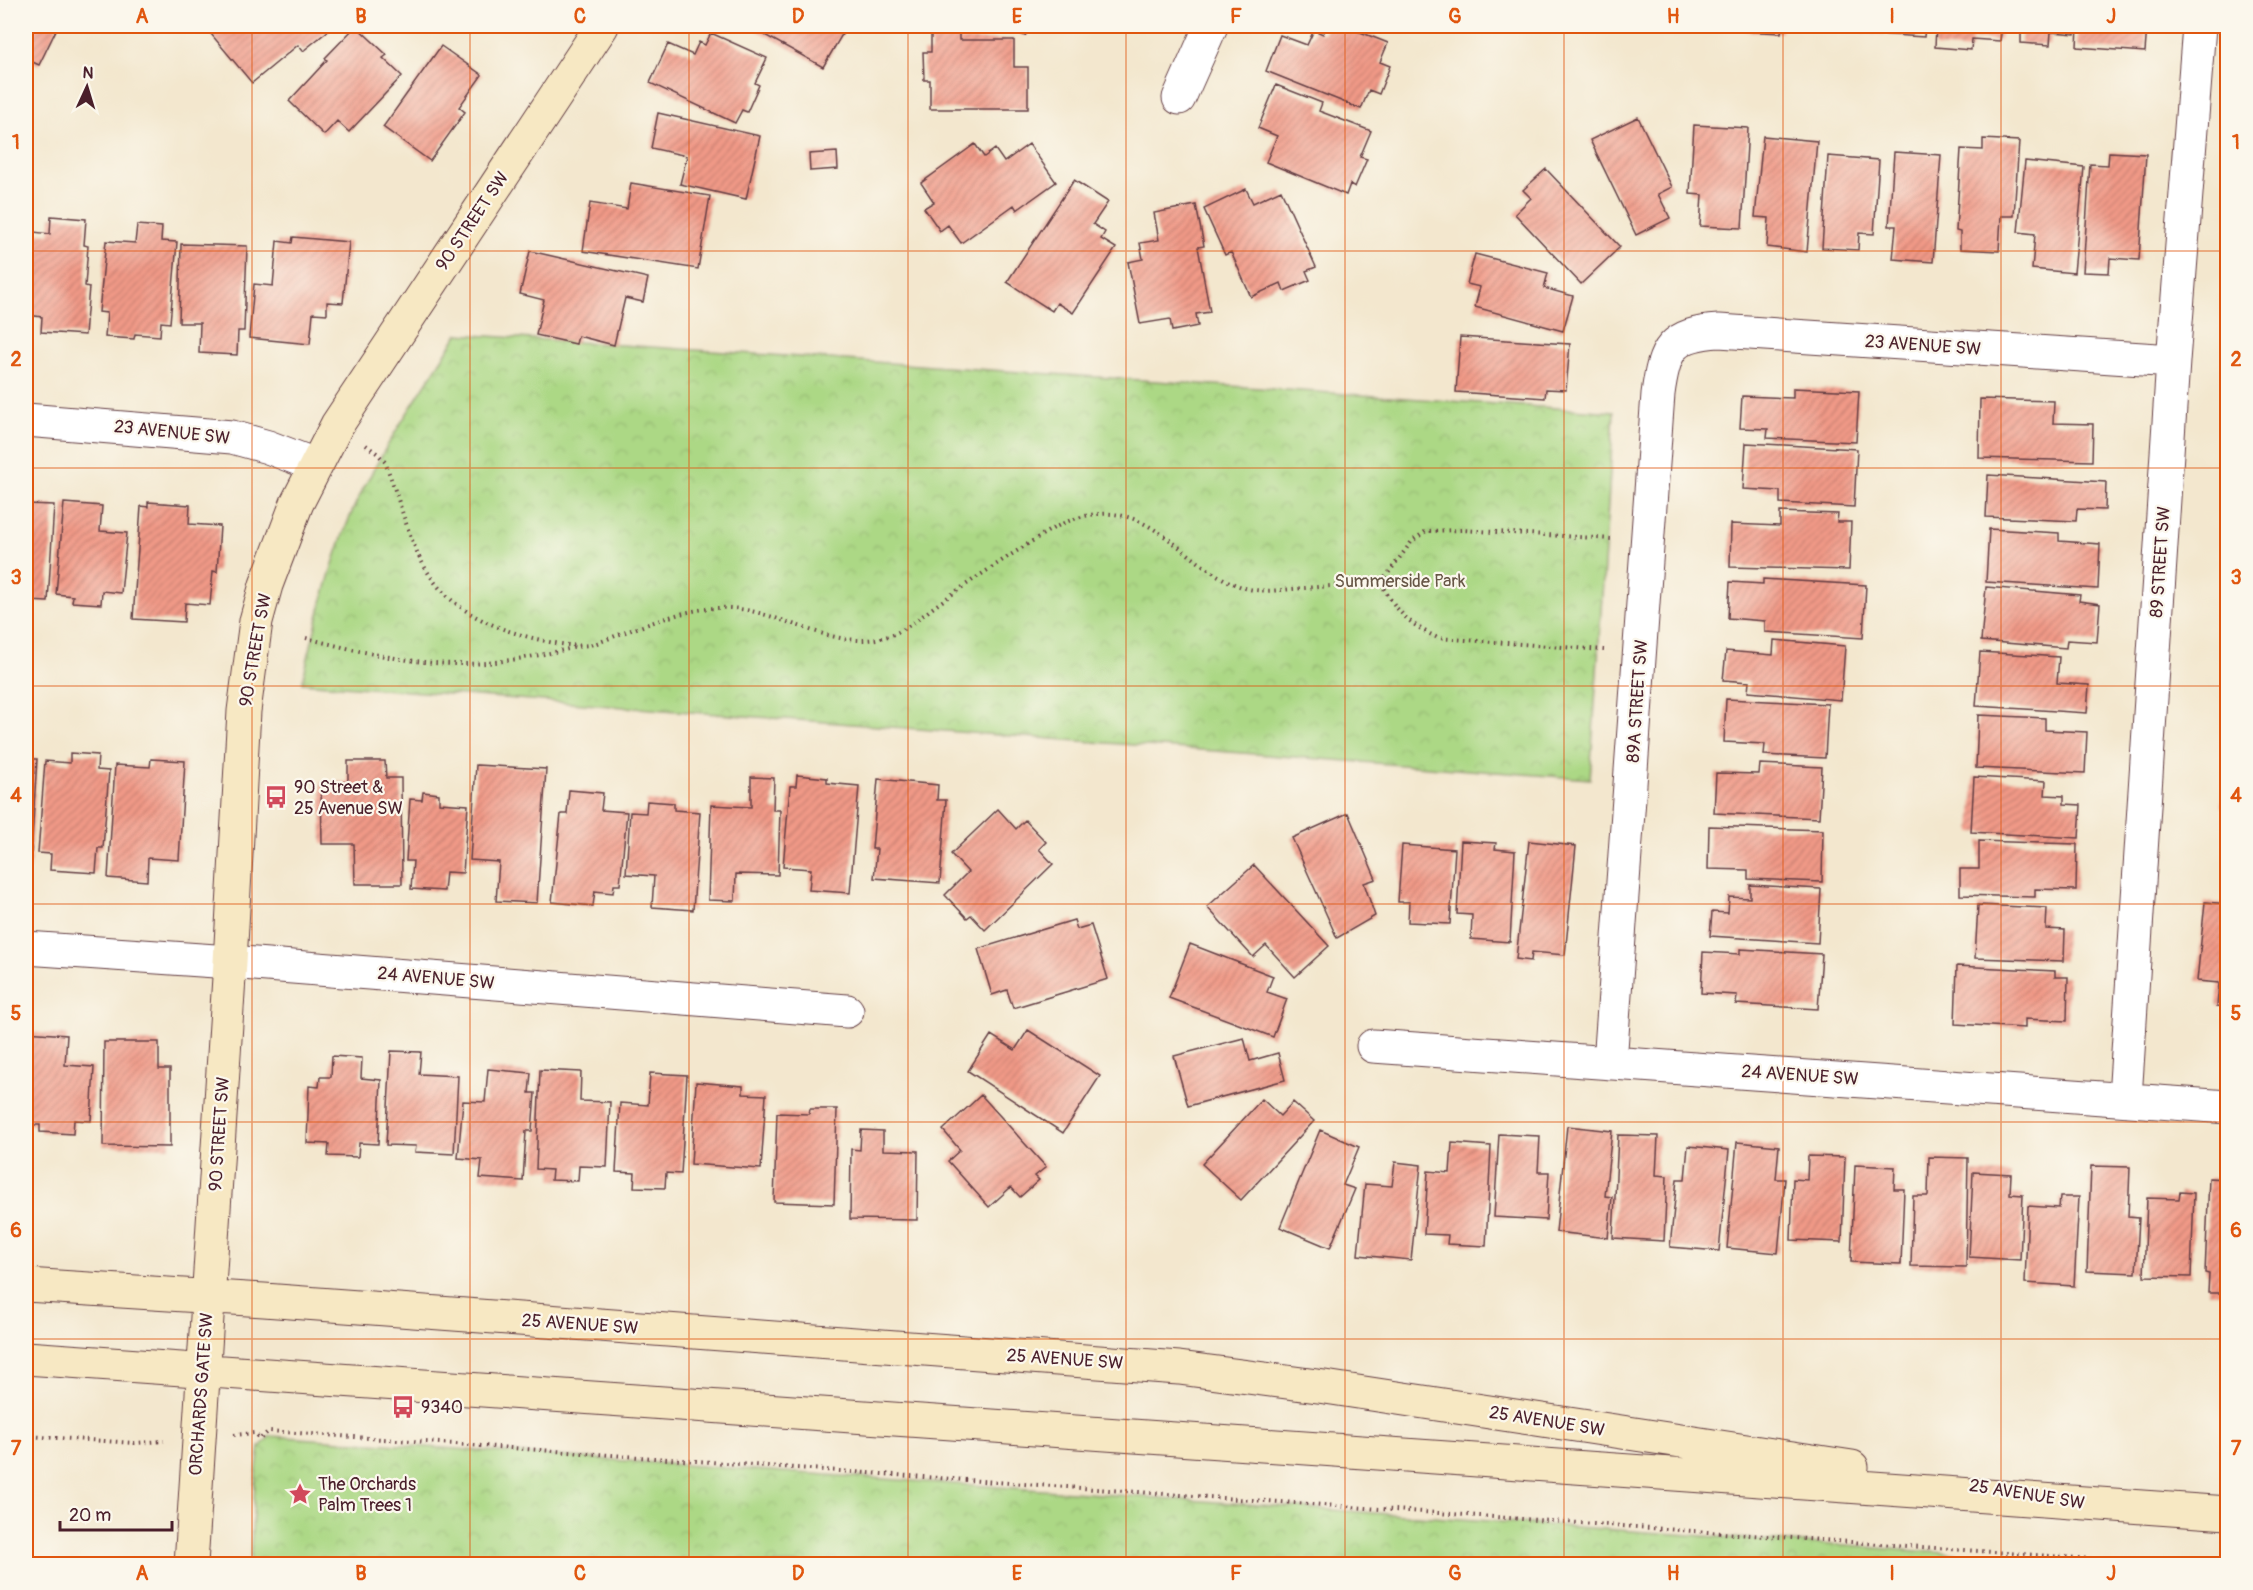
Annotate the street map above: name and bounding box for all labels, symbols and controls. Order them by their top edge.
text: A [136,4,149,29]
text: B [355,4,367,29]
text: C [574,4,586,29]
text: D [792,4,805,29]
text: E [1012,4,1023,29]
text: F [1230,4,1242,29]
text: G [1448,4,1462,29]
text: H [1667,4,1680,29]
text: I [1889,4,1895,29]
text: J [2106,4,2116,29]
north arrow [57,57,117,117]
text: N [82,63,94,83]
text: 1 [12,130,20,155]
text: 1 [2232,130,2240,155]
street label: 90 STREET SW [431,167,514,275]
street label: 23 AVENUE SW [1864,330,1982,361]
text: 2 [10,347,22,372]
text: 2 [2230,347,2242,372]
street label: 23 AVENUE SW [113,415,231,450]
street label: 89 STREET SW [2145,506,2176,619]
text: 3 [10,565,22,590]
text: 3 [2230,565,2242,590]
park label: Summerside Park [1335,570,1466,593]
street label: 90 STREET SW [234,592,277,709]
street label: 89A STREET SW [1622,639,1653,763]
place label: 90 Street & 25 Avenue SW [294,776,403,820]
text: 4 [10,783,22,808]
text: 4 [2230,783,2242,808]
bus stop icon: 90 Street & 25 Avenue SW [263,784,289,810]
street label: 24 AVENUE SW [376,962,495,995]
text: 5 [11,1001,22,1026]
text: 5 [2231,1001,2242,1026]
street label: 24 AVENUE SW [1741,1060,1859,1091]
street label: 90 STREET SW [204,1076,235,1192]
text: 6 [10,1218,22,1243]
text: 6 [2230,1218,2242,1243]
street label: 25 AVENUE SW [521,1309,639,1340]
street label: ORCHARDS GATE SW [184,1312,219,1476]
street label: 25 AVENUE SW [1006,1344,1124,1375]
bus stop icon: 9340 [390,1394,416,1420]
place label: 9340 [421,1396,463,1419]
street label: 25 AVENUE SW [1487,1401,1606,1442]
text: 7 [11,1436,22,1461]
text: 7 [2231,1436,2242,1461]
place label: The Orchards Palm Trees 1 [318,1473,416,1517]
street label: 25 AVENUE SW [1967,1474,2086,1515]
place icon: The Orchards Palm Trees 1 [287,1481,313,1507]
scale bar [60,1494,172,1532]
text: 20 m [69,1504,111,1527]
text: A [136,1561,149,1586]
text: B [355,1561,367,1586]
text: C [574,1561,586,1586]
text: D [792,1561,805,1586]
text: E [1012,1561,1023,1586]
text: F [1230,1561,1242,1586]
text: G [1448,1561,1462,1586]
text: H [1667,1561,1680,1586]
text: I [1889,1561,1895,1586]
text: J [2106,1561,2116,1586]

